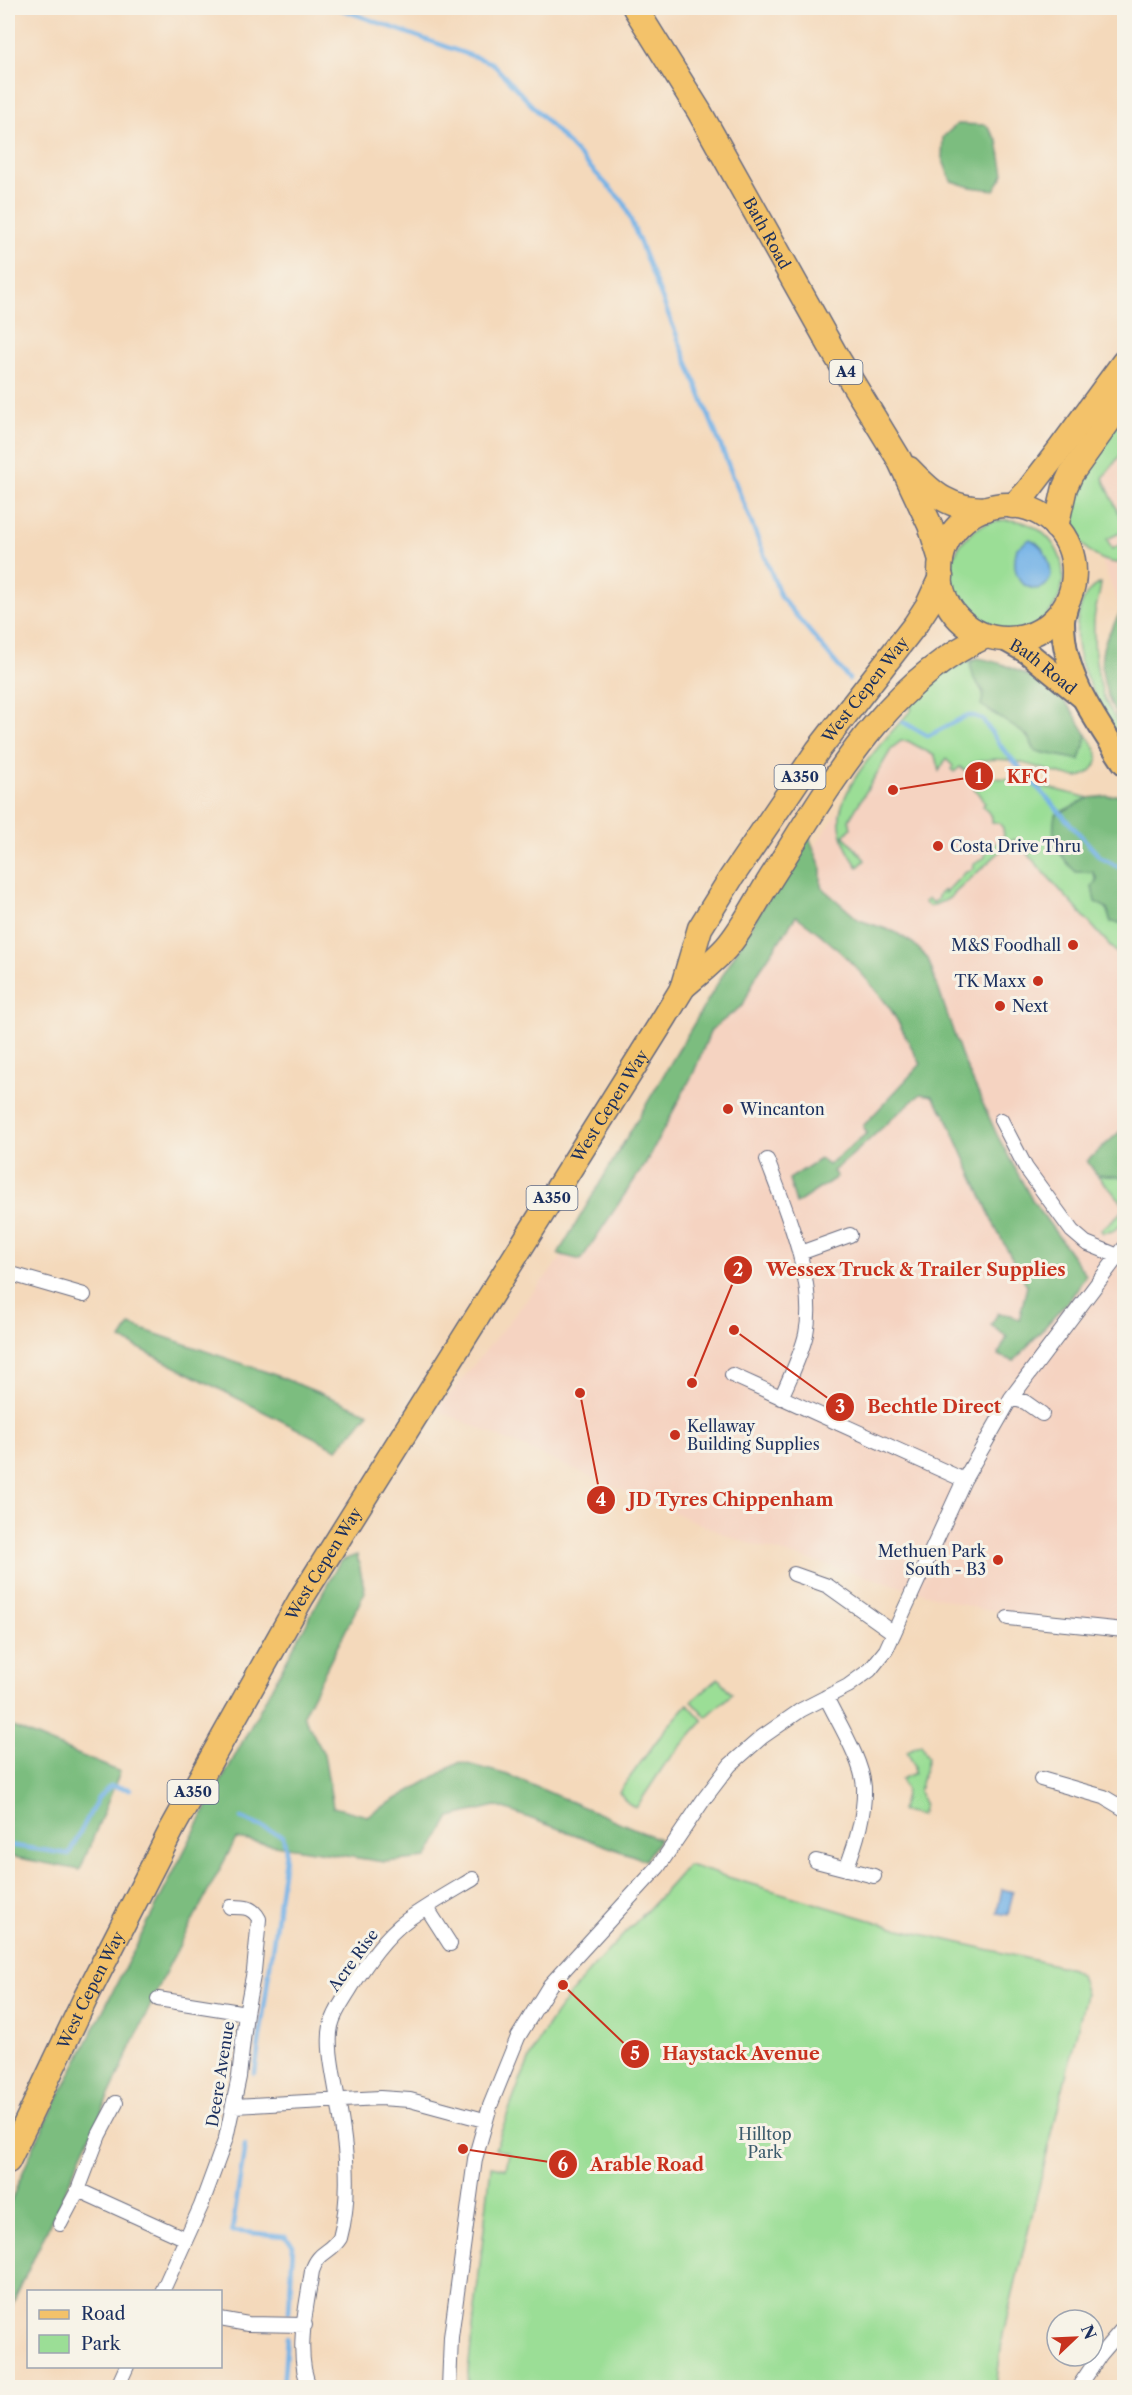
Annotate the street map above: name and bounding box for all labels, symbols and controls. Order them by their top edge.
street label: Bath Road [739,194,795,273]
road number: A4 [830,360,862,384]
street label: West Cepen Way [817,632,913,747]
street label: Bath Road [1006,634,1081,699]
callout: KFC [964,758,1059,794]
road number: A350 [774,765,826,789]
text: 1 [975,766,983,788]
text: KFC [1006,766,1048,788]
place label: Costa Drive Thru [950,836,1081,856]
marker: Costa Drive Thru [931,839,945,853]
place label: M&S Foodhall [951,935,1061,955]
marker: M&S Foodhall [1066,938,1080,952]
place label: TK Maxx [955,971,1027,991]
marker: TK Maxx [1031,974,1045,988]
place label: Next [1012,996,1048,1016]
marker: Next [993,999,1007,1013]
street label: West Cepen Way [566,1045,653,1166]
place label: Wincanton [739,1099,825,1119]
marker: Wincanton [721,1102,735,1116]
road number: A350 [526,1186,578,1210]
callout: Wessex Truck & Trailer Supplies [723,1252,1078,1288]
text: 2 [733,1259,743,1281]
text: Wessex Truck & Trailer Supplies [765,1259,1066,1281]
callout: Bechtle Direct [825,1389,1013,1425]
text: 3 [835,1396,845,1418]
text: Bechtle Direct [867,1396,1002,1418]
place label: Kellaway Building Supplies [687,1416,820,1454]
marker: Kellaway Building Supplies [668,1428,682,1442]
callout: JD Tyres Chippenham [586,1482,846,1518]
text: 4 [596,1489,606,1511]
text: JD Tyres Chippenham [626,1489,833,1511]
street label: West Cepen Way [281,1502,366,1624]
place label: Methuen Park South - B3 [878,1541,987,1579]
marker: Methuen Park South - B3 [991,1553,1005,1567]
road number: A350 [168,1780,218,1804]
street label: Acre Rise [323,1925,382,1996]
street label: West Cepen Way [52,1927,129,2053]
street label: Deere Avenue [202,2020,238,2128]
callout: Haystack Avenue [620,2036,833,2072]
text: 5 [630,2043,640,2065]
text: Haystack Avenue [662,2043,820,2065]
park label: Hilltop Park [738,2124,792,2162]
callout: Arable Road [548,2146,716,2182]
text: 6 [558,2154,569,2176]
text: Arable Road [589,2154,704,2176]
legend [27,2290,222,2368]
text: Road [81,2303,126,2325]
north arrow [1045,2308,1105,2368]
text: N [1077,2322,1101,2343]
text: Park [81,2333,122,2355]

